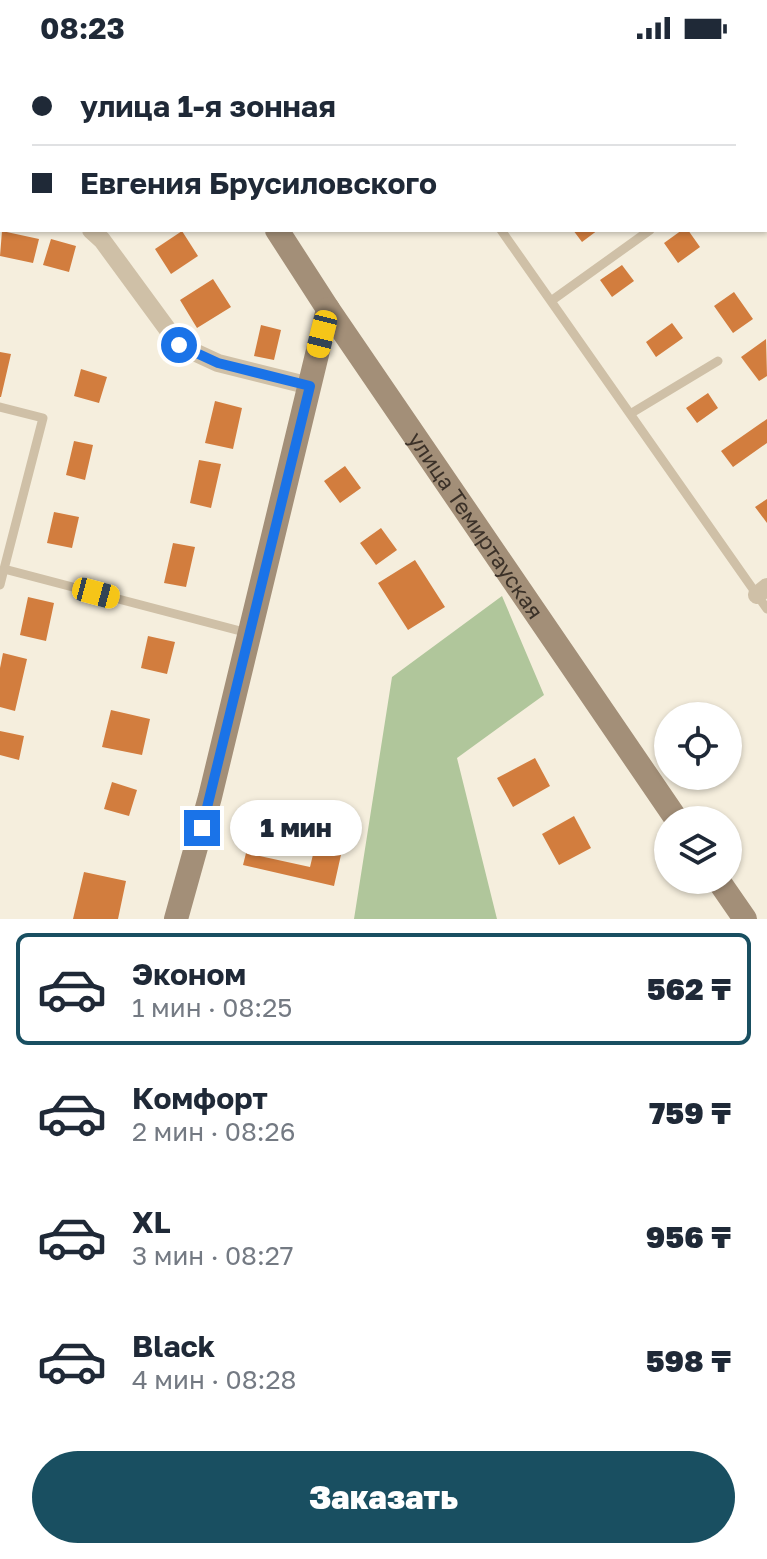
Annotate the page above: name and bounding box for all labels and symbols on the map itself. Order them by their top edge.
car [305,308,339,360]
route start [161,327,197,363]
street label: улица Темиртауская [403,426,550,624]
car [70,575,122,611]
callout: 1 мин [230,800,362,856]
route end [184,810,220,846]

